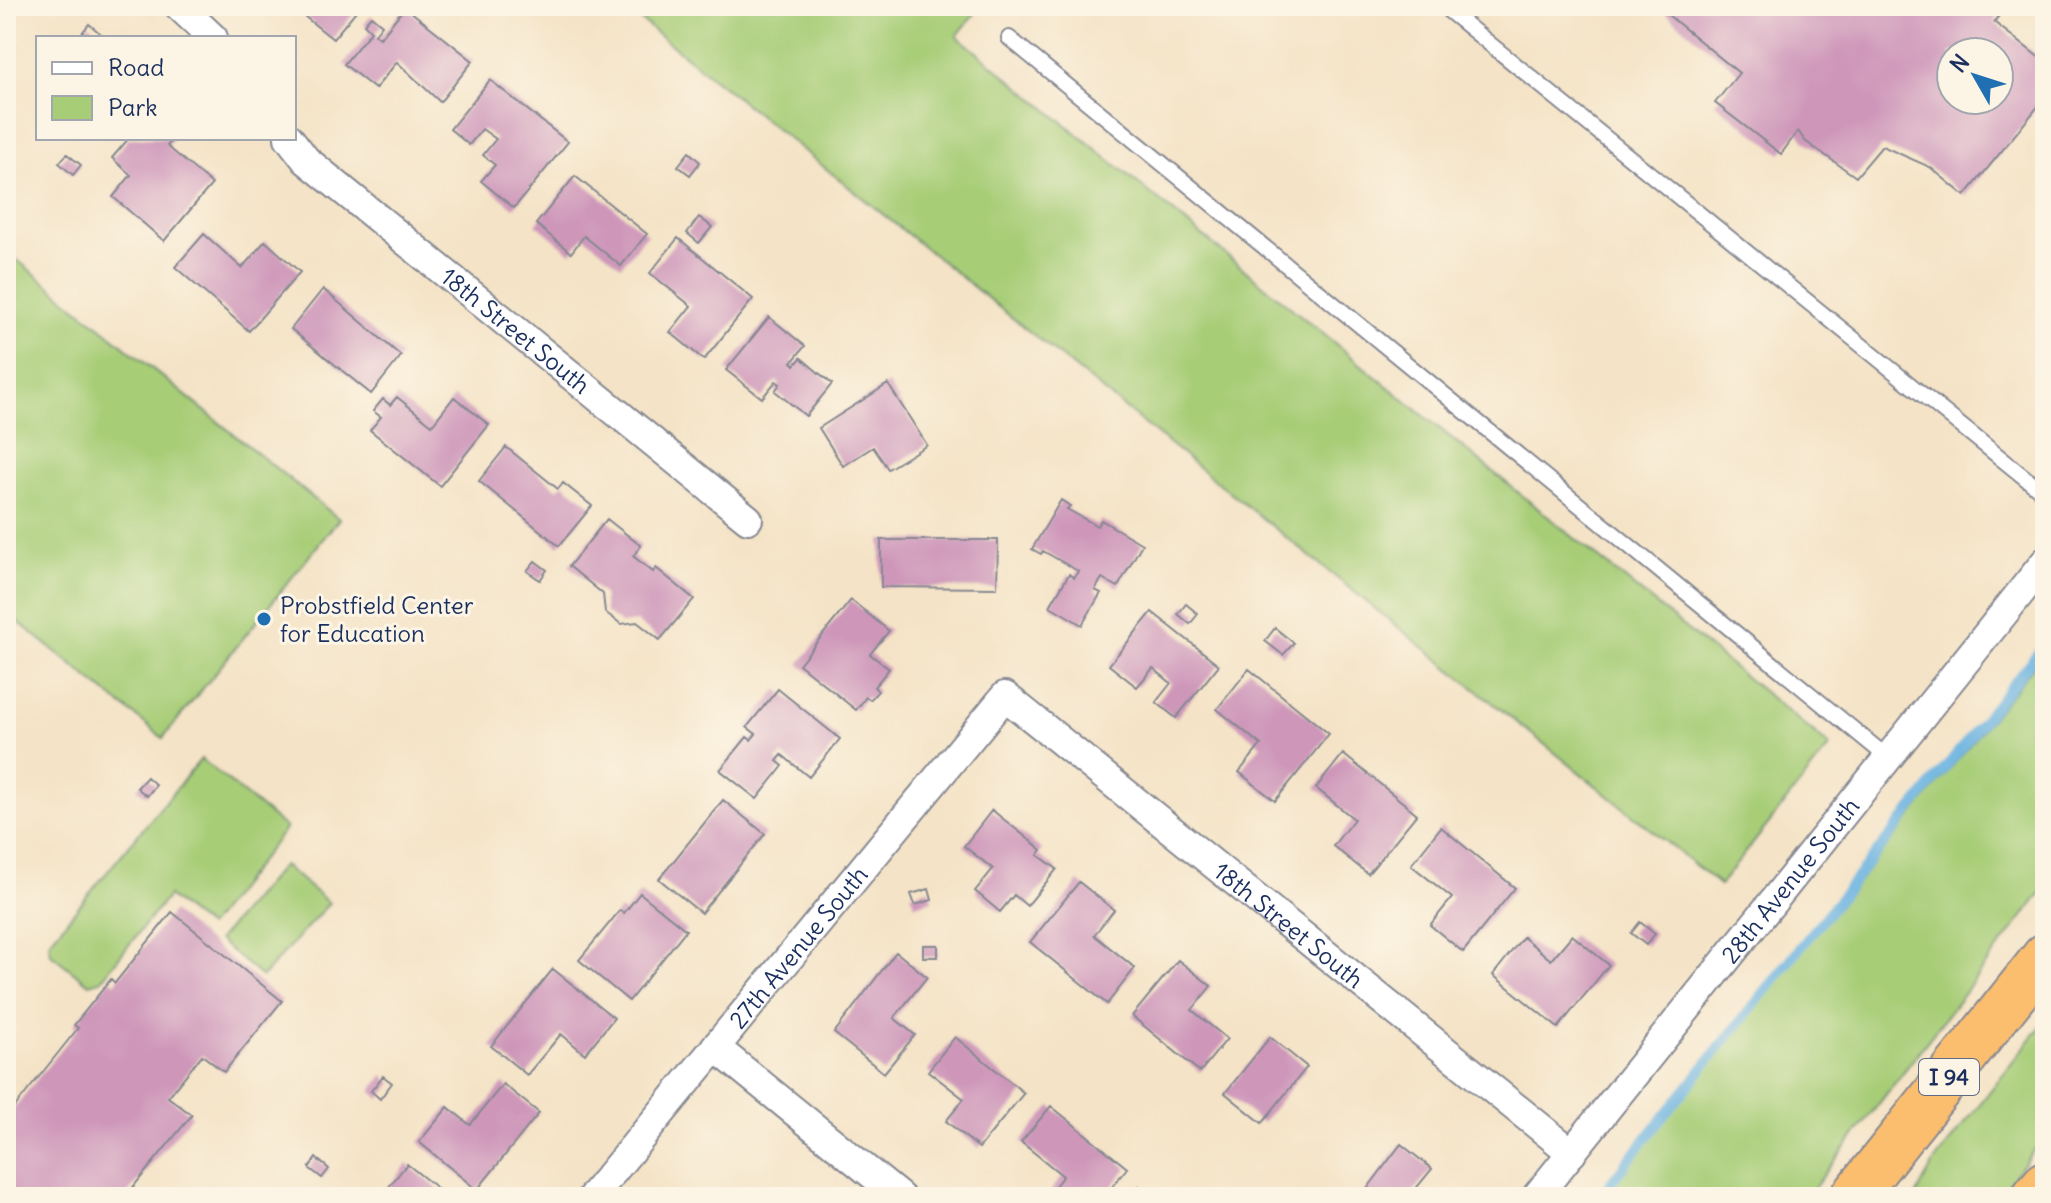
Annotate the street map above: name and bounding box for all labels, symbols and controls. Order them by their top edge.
legend [36,36,296,140]
north arrow [1935,36,2015,116]
text: N [1944,49,1975,78]
text: Road [108,52,164,82]
text: Park [108,92,158,122]
street label: 18th Street South [435,261,596,400]
place label: Probstfield Center for Education [280,590,474,648]
marker: Probstfield Center for Education [255,610,273,628]
street label: 28th Avenue South [1715,791,1865,969]
street label: 18th Street South [1208,856,1370,994]
street label: 27th Avenue South [722,860,874,1034]
road number: I 94 [1919,1059,1979,1095]

